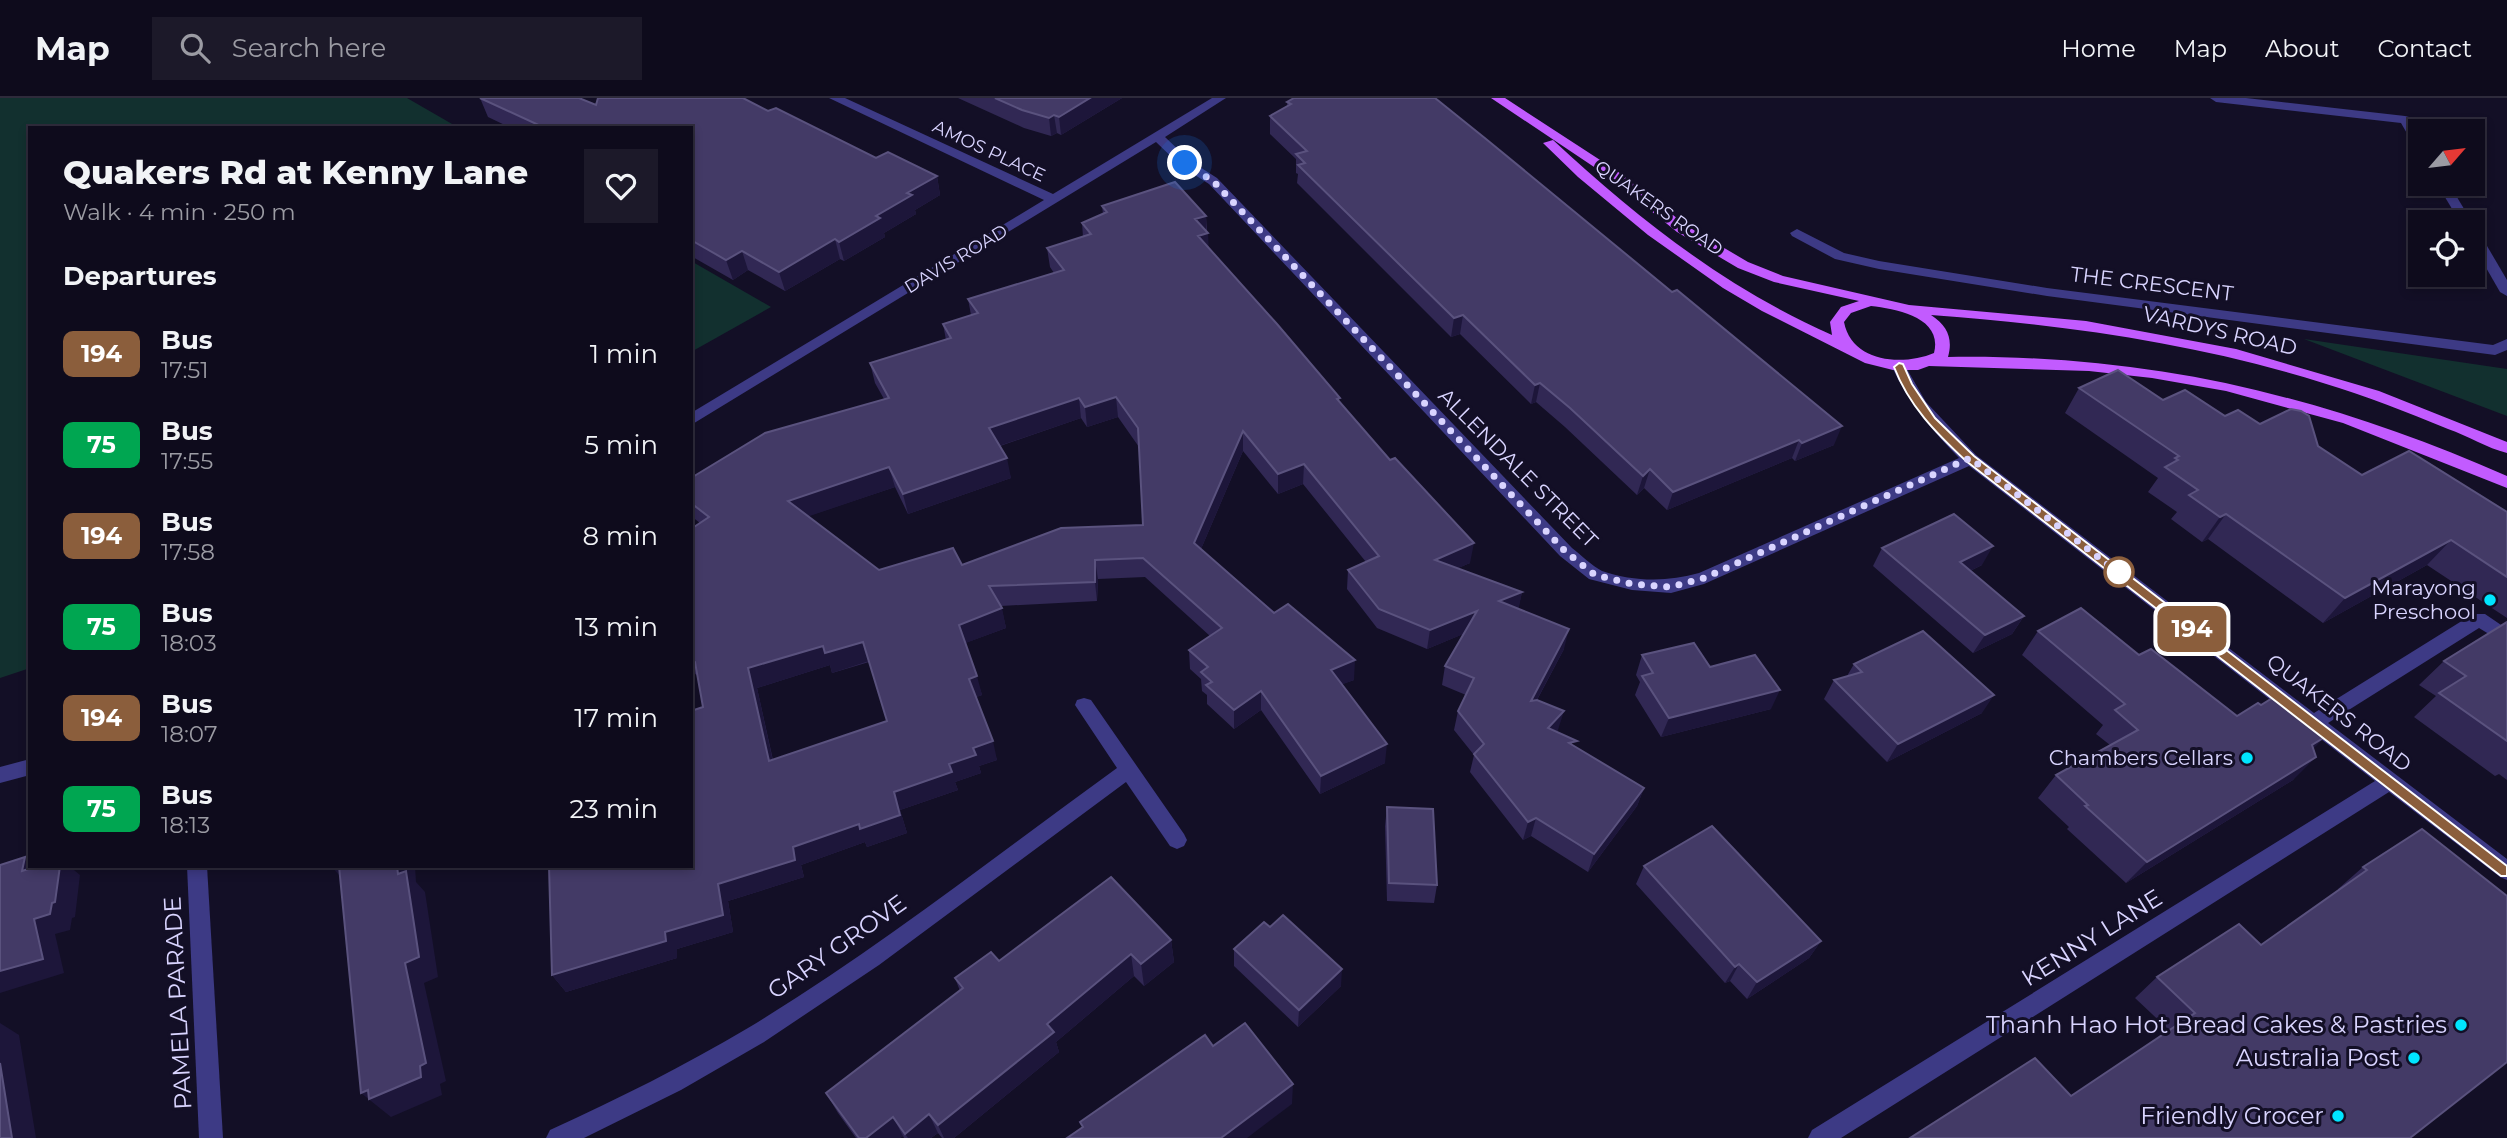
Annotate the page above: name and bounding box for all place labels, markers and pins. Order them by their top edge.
unlabelled marker [2104,557,2134,587]
place label: Marayong Preschool [2371,575,2476,624]
marker: Marayong Preschool [2482,592,2498,608]
place label: Chambers Cellars [2049,745,2233,770]
marker: Chambers Cellars [2239,750,2255,766]
place label: Thanh Hao Hot Bread Cakes & Pastries [1986,1010,2447,1039]
marker: Thanh Hao Hot Bread Cakes & Pastries [2453,1017,2469,1033]
place label: Australia Post [2236,1043,2400,1072]
marker: Australia Post [2406,1050,2422,1066]
place label: Friendly Grocer [2140,1101,2324,1130]
marker: Friendly Grocer [2330,1108,2346,1124]

